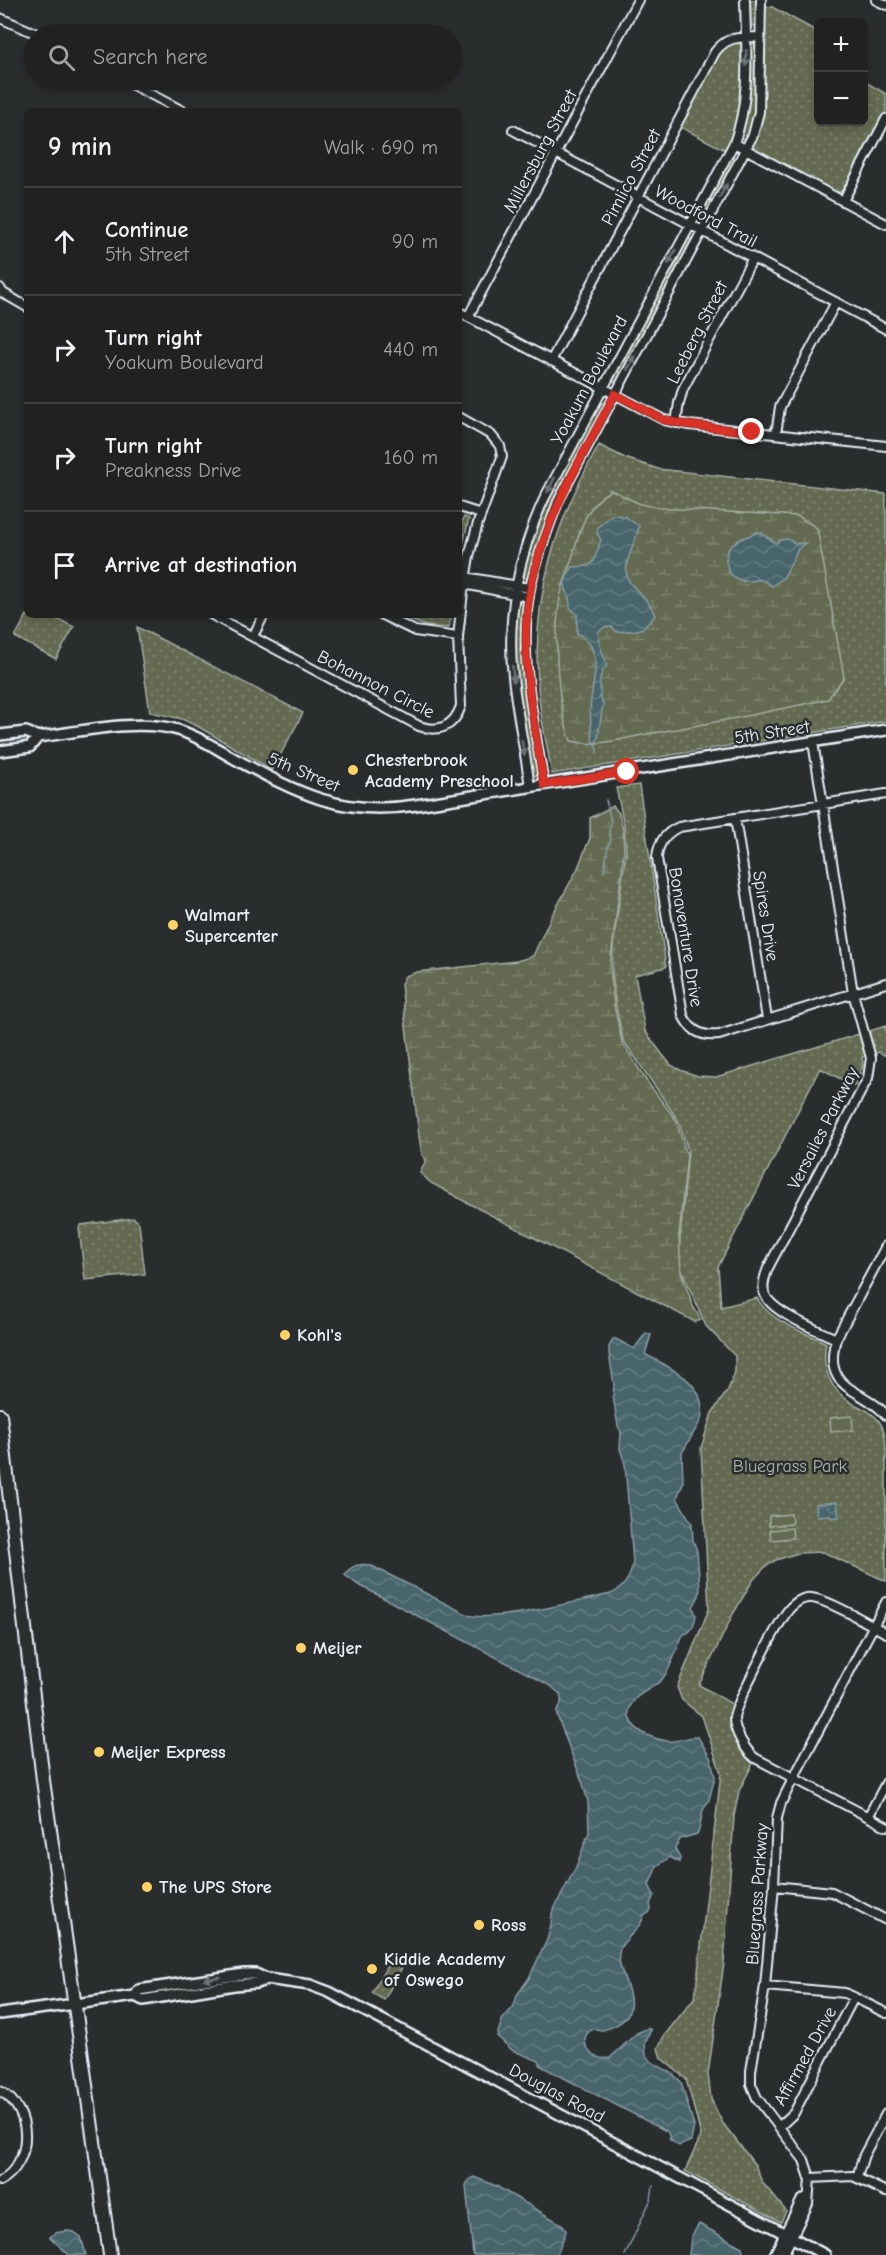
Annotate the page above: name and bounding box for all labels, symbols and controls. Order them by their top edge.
map controls [814,18,868,126]
button: + [814,18,868,72]
search box [24,24,462,90]
icon: search [45,41,78,74]
text: Search here [93,44,208,70]
one-way arrow [741,49,750,68]
button: − [814,72,868,126]
street label: Millersburg Street [499,85,582,217]
street label: Pimlico Street [597,125,666,229]
text: 9 min [48,132,112,162]
text: Walk · 690 m [324,136,438,159]
street label: Woodford Trail [651,181,761,252]
one-way arrow [718,182,728,199]
text: Continue [105,217,188,243]
icon: ahead [48,225,81,258]
text: 90 m [392,230,438,253]
text: 5th Street [105,243,189,266]
one-way arrow [667,249,677,266]
street label: Leeberg Street [663,277,733,387]
street label: Yoakum Boulevard [547,312,632,448]
text: Turn right [105,325,202,351]
icon: right [48,333,81,366]
text: 440 m [383,338,438,361]
text: Yoakum Boulevard [105,351,264,374]
one-way arrow [626,354,636,371]
route end [738,418,764,444]
text: Turn right [105,433,202,459]
icon: right [48,441,81,474]
text: 160 m [384,446,438,469]
text: Preakness Drive [105,459,241,482]
one-way arrow [546,477,556,494]
icon: arrive [48,549,81,582]
text: Arrive at destination [105,552,297,578]
street label: Bohannon Circle [314,646,438,723]
one-way arrow [508,664,517,683]
street label: 5th Street [733,716,812,749]
one-way arrow [519,738,528,757]
street label: 5th Street [265,748,344,797]
place label: Chesterbrook Academy Preschool [365,750,514,792]
route start [613,758,639,784]
marker: Chesterbrook Academy Preschool [346,763,360,777]
street label: Bonaventure Drive [664,866,707,1008]
street label: Spires Drive [748,869,783,963]
place label: Walmart Supercenter [185,905,278,947]
marker: Walmart Supercenter [166,918,180,932]
street label: Versailes Parkway [784,1063,864,1193]
place label: Kohl's [297,1325,342,1346]
marker: Kohl's [278,1328,292,1342]
park label: Bluegrass Park [733,1456,847,1477]
place label: Meijer [313,1638,362,1659]
marker: Meijer [294,1641,308,1655]
place label: Meijer Express [111,1742,226,1763]
marker: Meijer Express [92,1745,106,1759]
street label: Bluegrass Parkway [742,1821,773,1966]
place label: The UPS Store [159,1877,272,1898]
marker: The UPS Store [140,1880,154,1894]
place label: Ross [491,1915,526,1936]
marker: Ross [472,1918,486,1932]
place label: Kiddie Academy of Oswego [384,1949,506,1991]
marker: Kiddie Academy of Oswego [365,1962,379,1976]
one-way arrow [202,1973,221,1982]
street label: Affirmed Drive [770,2003,841,2109]
street label: Douglas Road [505,2059,608,2127]

